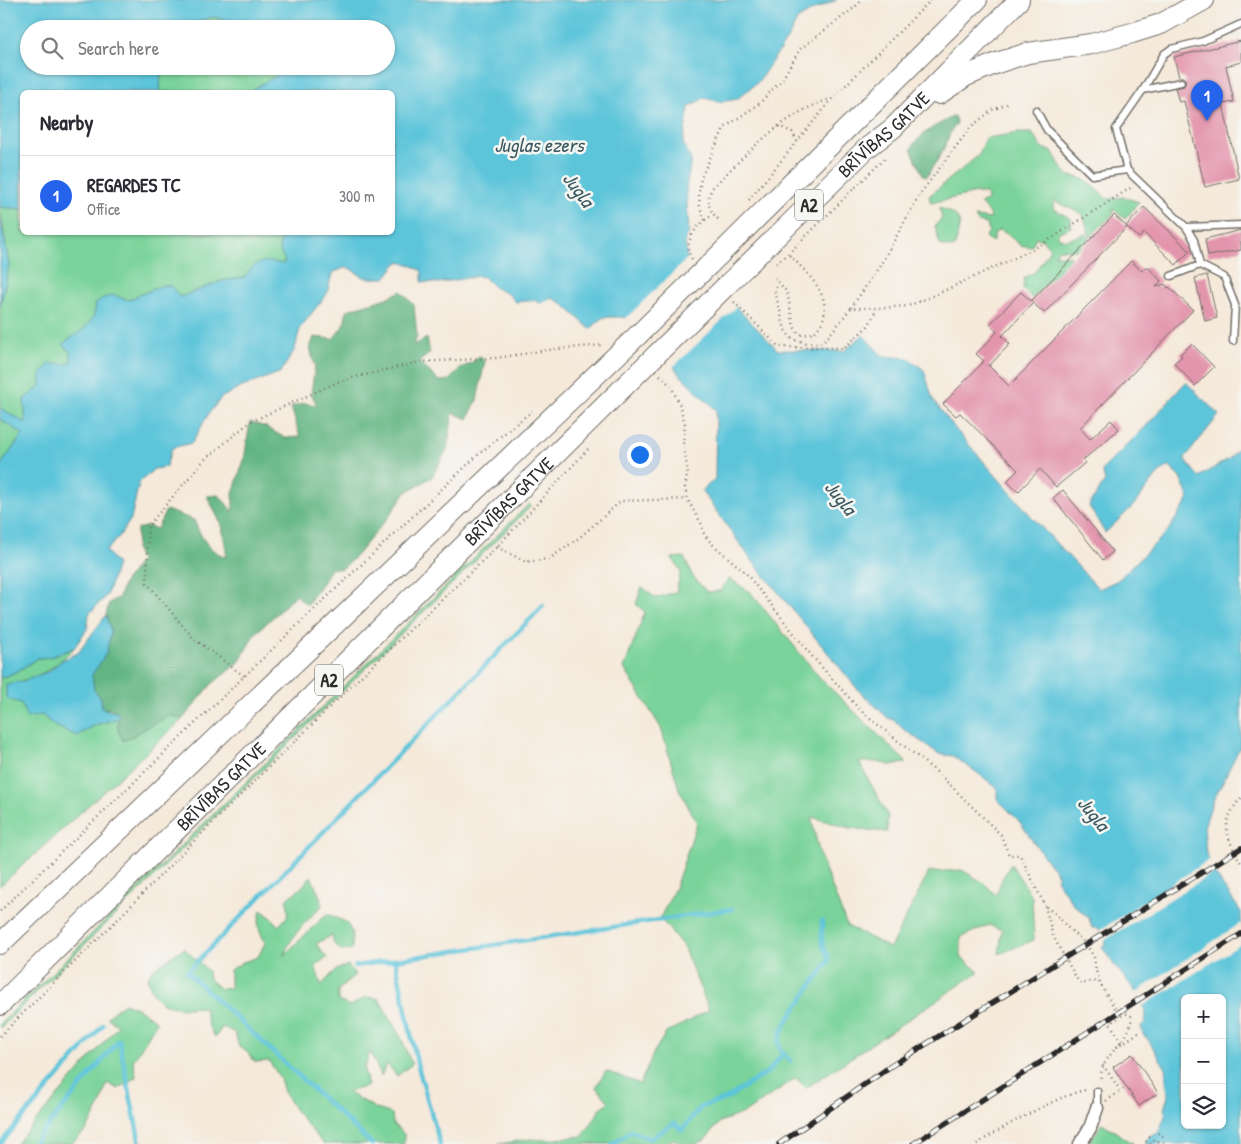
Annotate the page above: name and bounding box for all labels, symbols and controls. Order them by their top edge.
search box [20,20,395,75]
icon: search [38,34,66,62]
text: Search here [78,35,159,61]
pin: 1 [1191,80,1223,121]
street label: BRĪVĪBAS GATVE [832,85,936,183]
text: Nearby [40,108,93,137]
water label: Juglas ezers [494,131,586,159]
water label: Jugla [556,166,602,214]
text: REGARDES TC [87,172,181,198]
text: 1 [53,185,59,207]
text: 300 m [339,185,375,207]
road number: A2 [795,190,823,220]
text: Office [87,198,120,220]
your location [627,442,653,468]
street label: BRĪVĪBAS GATVE [458,450,559,551]
water label: Jugla [818,474,865,522]
road number: A2 [315,664,343,696]
street label: BRĪVĪBAS GATVE [170,736,272,836]
water label: Jugla [1071,790,1118,838]
map controls [1181,994,1226,1129]
button: + [1181,994,1226,1039]
button: − [1181,1039,1226,1084]
button: layers [1181,1084,1226,1129]

